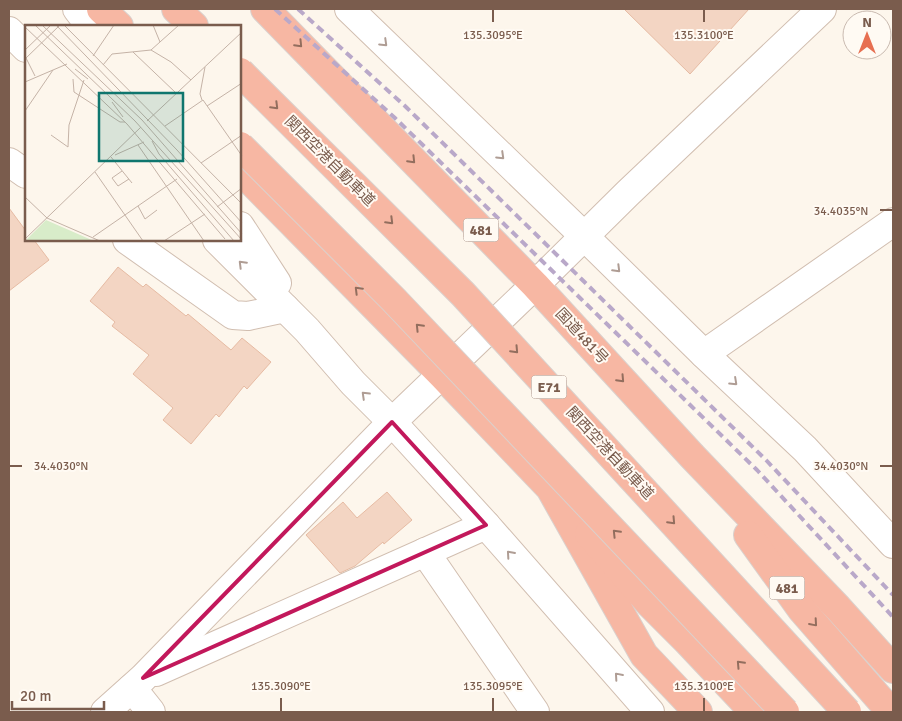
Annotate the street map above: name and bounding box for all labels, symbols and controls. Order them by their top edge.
north arrow [842,10,892,60]
text: N [862,14,872,31]
inset map [25,25,241,241]
text: 135.3095°E [463,28,523,43]
text: 135.3100°E [674,28,734,43]
one-way arrow [379,37,388,46]
one-way arrow [293,38,302,47]
one-way arrow [269,100,278,109]
street label: 関西空港自動車道 [281,112,379,210]
one-way arrow [495,150,504,159]
one-way arrow [407,154,416,163]
text: 34.4035°N [814,204,868,219]
one-way arrow [384,215,393,224]
road number: 481 [464,218,498,242]
one-way arrow [238,261,247,270]
one-way arrow [612,263,621,272]
one-way arrow [355,286,364,295]
street label: 国道481号 [552,305,612,367]
one-way arrow [416,323,425,332]
one-way arrow [509,345,518,354]
one-way arrow [615,373,624,382]
road number: E71 [532,376,566,398]
one-way arrow [728,376,737,385]
one-way arrow [362,392,371,401]
street label: 関西空港自動車道 [562,403,658,503]
text: 34.4030°N [34,459,88,474]
text: 34.4030°N [814,459,868,474]
one-way arrow [666,516,675,525]
one-way arrow [613,530,622,539]
one-way arrow [507,550,516,559]
road number: 481 [770,576,804,600]
one-way arrow [808,618,817,627]
one-way arrow [737,661,746,670]
one-way arrow [614,672,623,681]
scale bar [12,678,105,710]
text: 135.3090°E [251,679,311,694]
text: 135.3095°E [463,679,523,694]
text: 135.3100°E [674,679,734,694]
text: 20 m [20,687,51,705]

